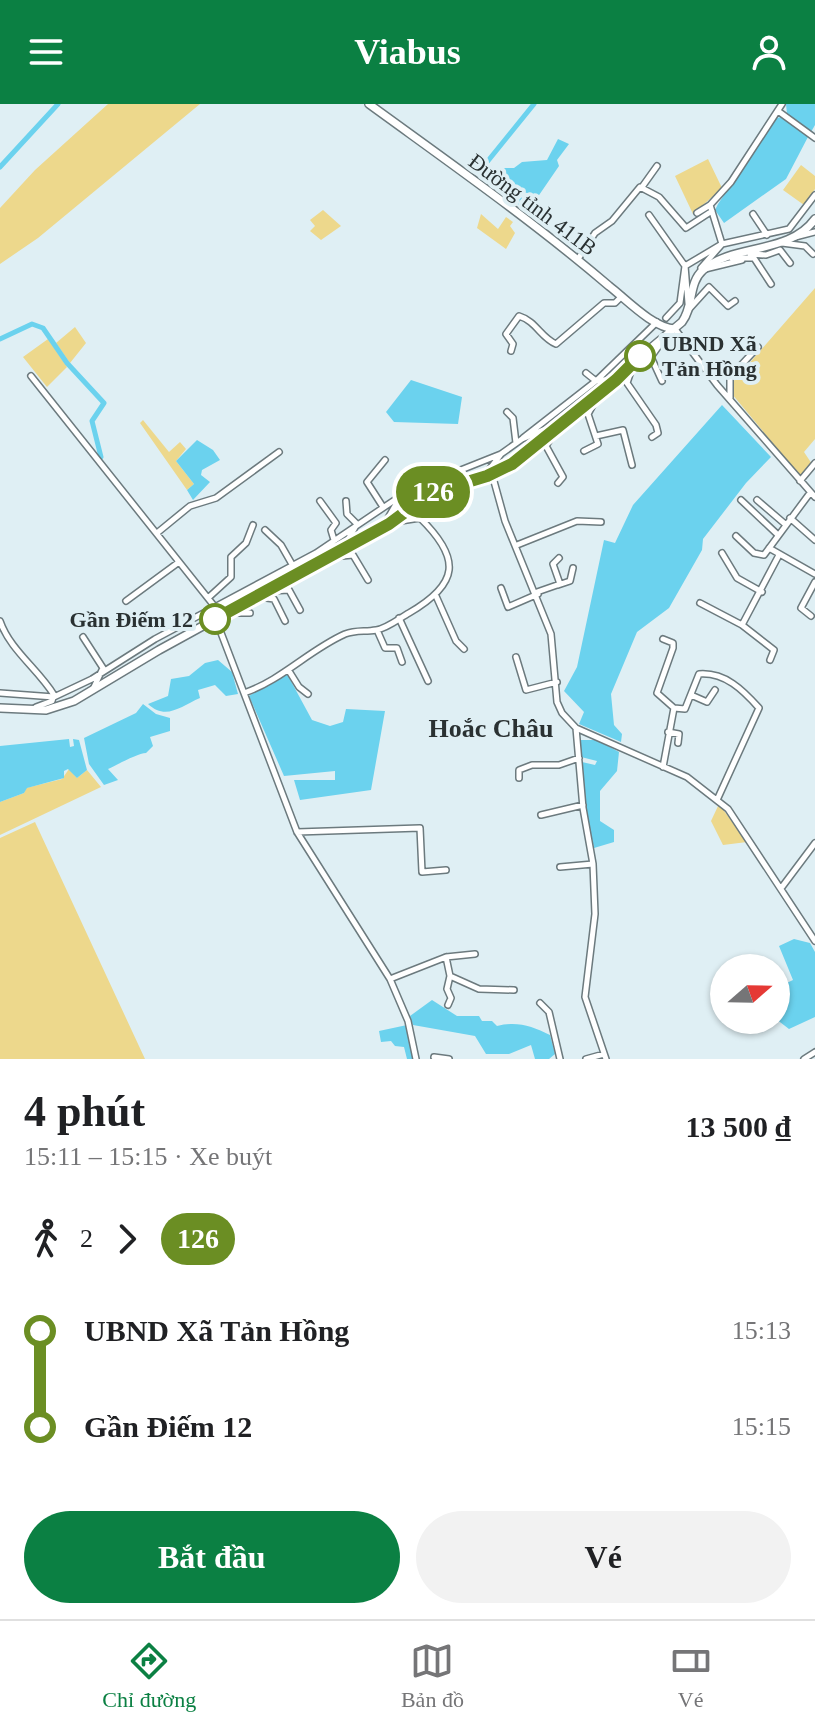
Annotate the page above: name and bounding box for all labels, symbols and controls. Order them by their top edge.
icon: menu [24,30,68,74]
icon: person [747,30,791,74]
text: Viabus [354,32,461,72]
street label: Đường tỉnh 411B [464,148,602,261]
place label: UBND Xã Tản Hồng [662,331,757,381]
marker: UBND Xã Tản Hồng [625,341,655,371]
line badge: 126 [387,466,479,518]
text: 126 [412,476,454,507]
marker: Gần Điếm 12 [200,604,230,634]
place label: Gần Điếm 12 [70,607,193,632]
district label: Hoắc Châu [429,714,553,743]
north arrow [710,954,790,1034]
map controls [710,954,790,1034]
text: 4 phút [24,1087,145,1136]
text: 13 500 ₫ [686,1110,791,1143]
text: 15:11 – 15:15 · Xe buýt [24,1142,272,1171]
icon: walk [24,1217,68,1261]
icon: forward [105,1217,149,1261]
text: 126 [177,1223,219,1254]
text: 2 [80,1224,93,1253]
text: UBND Xã Tản Hồng [84,1314,349,1347]
text: 15:13 [732,1316,791,1345]
text: Gần Điếm 12 [84,1410,252,1443]
text: 15:15 [732,1412,791,1441]
button: Bắt đầu [24,1511,400,1603]
button: Vé [416,1511,791,1603]
tab: Chỉ đường [102,1639,196,1713]
tab: Bản đồ [401,1639,464,1713]
tab: Vé [669,1639,713,1713]

